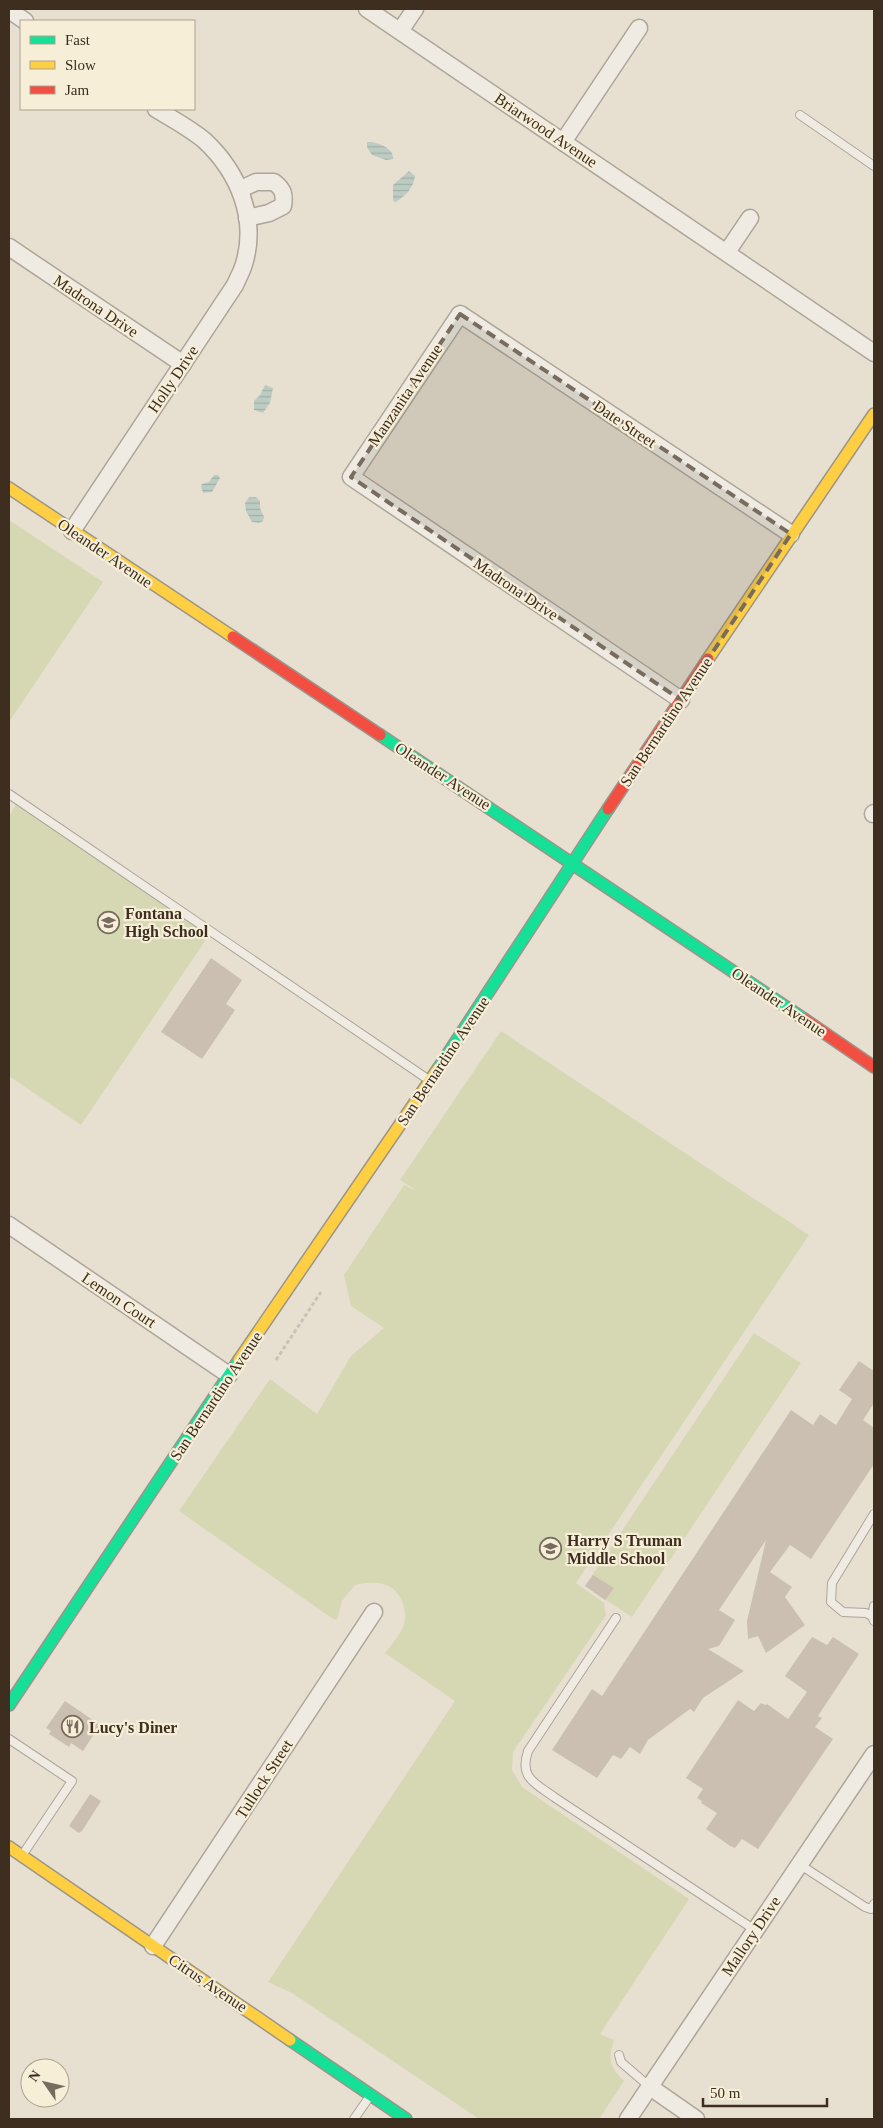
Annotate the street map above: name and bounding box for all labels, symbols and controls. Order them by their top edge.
legend [20,20,195,110]
text: Fast [65,32,91,48]
text: Slow [65,57,96,73]
text: Jam [65,82,89,98]
street label: Briarwood Avenue [491,89,601,171]
street label: Madrona Drive [51,272,141,340]
street label: Manzanita Avenue [365,341,445,449]
street label: Holly Drive [144,342,202,416]
street label: Date Street [591,397,660,451]
street label: Oleander Avenue [55,515,155,591]
street label: Madrona Drive [471,555,561,623]
street label: San Bernardino Avenue [617,654,715,790]
street label: Oleander Avenue [392,739,494,813]
place label: Fontana High School [125,905,209,941]
school or university icon: Fontana High School [97,910,121,934]
street label: Oleander Avenue [729,964,829,1040]
street label: San Bernardino Avenue [394,993,492,1129]
street label: Lemon Court [79,1269,160,1331]
street label: San Bernardino Avenue [167,1328,265,1464]
place label: Harry S Truman Middle School [567,1532,682,1567]
school or university icon: Harry S Truman Middle School [539,1537,563,1561]
restaurant icon: Lucy's Diner [61,1715,85,1739]
place label: Lucy's Diner [89,1719,177,1737]
street label: Tullock Street [232,1736,296,1822]
street label: Mallory Drive [718,1893,785,1979]
street label: Citrus Avenue [166,1951,250,2015]
north arrow [20,2058,70,2108]
text: N [26,2068,44,2084]
scale bar [703,2076,827,2108]
text: 50 m [710,2085,741,2101]

